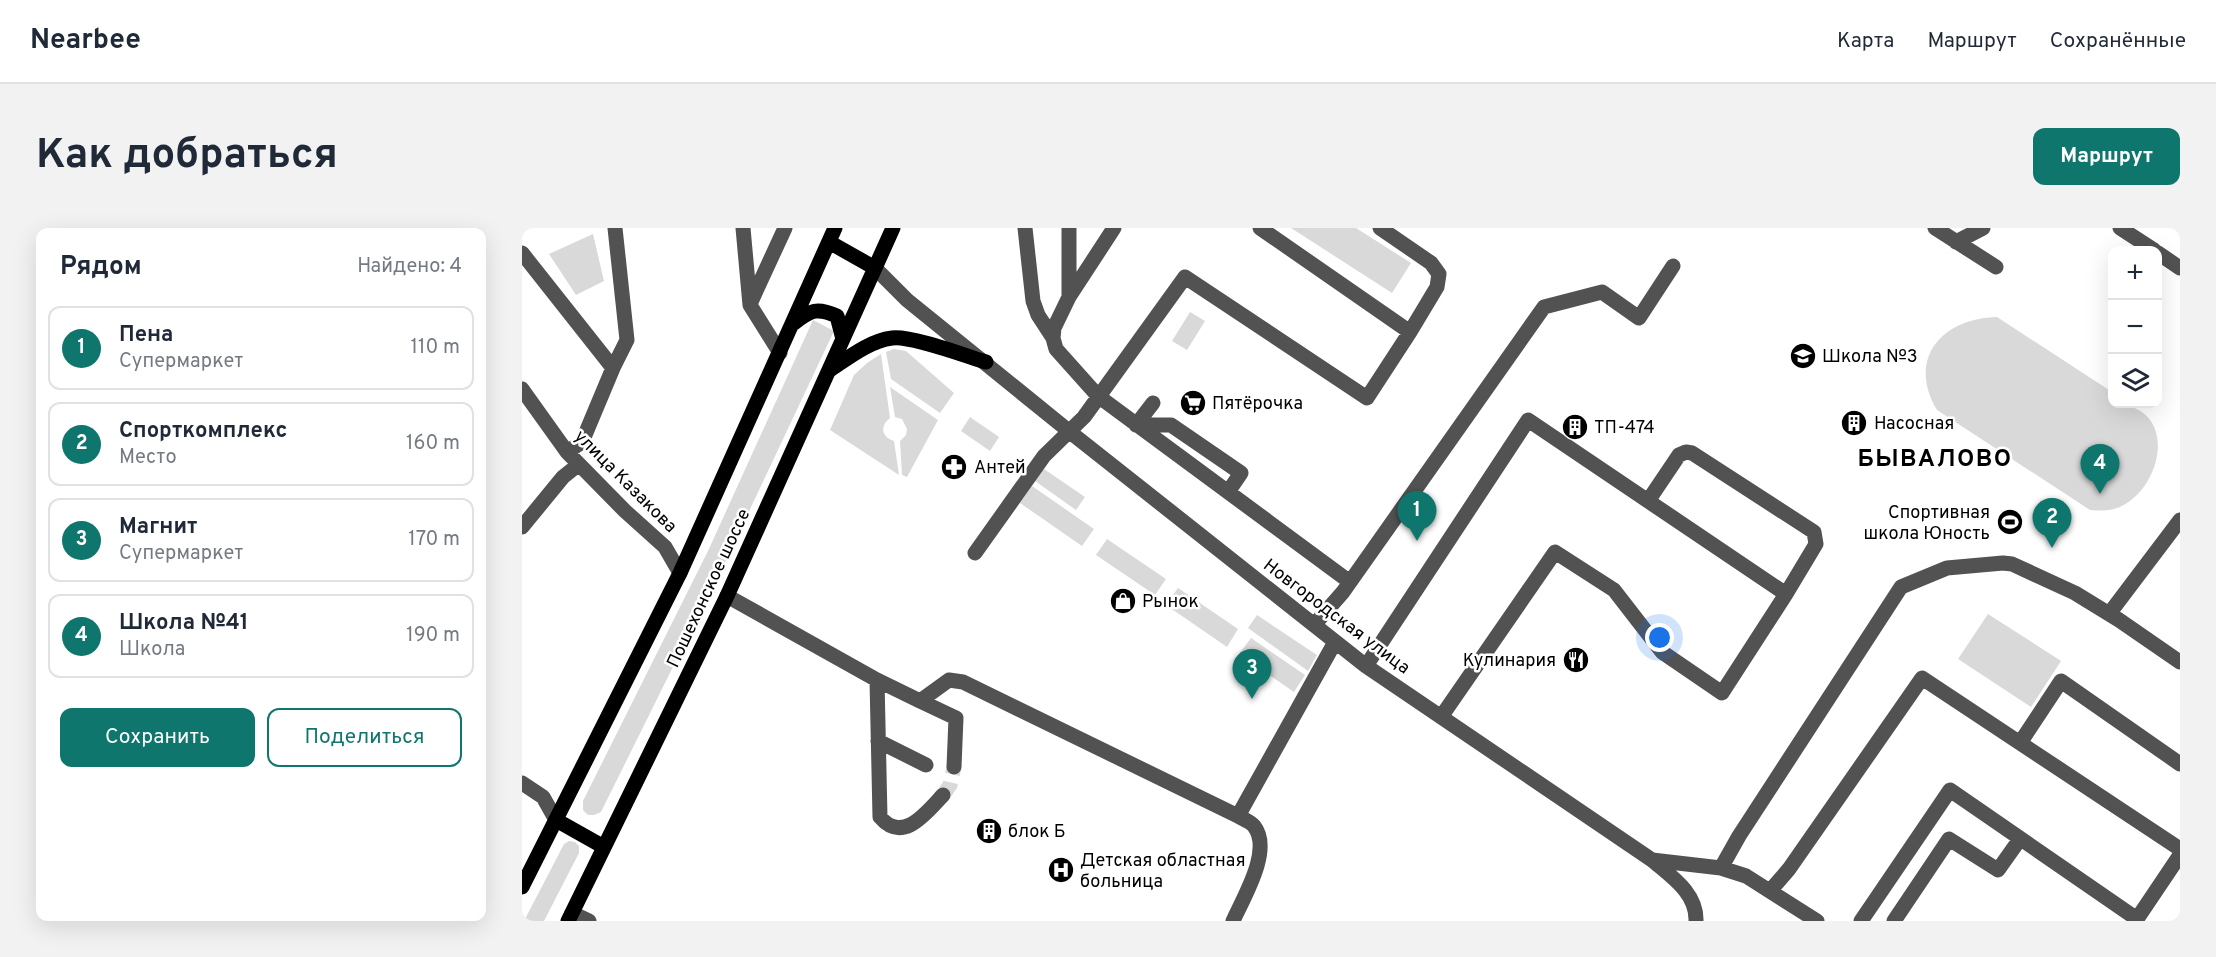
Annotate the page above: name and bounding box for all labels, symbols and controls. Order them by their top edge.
text: Nearbee [30,23,141,59]
text: Карта [1837,28,1894,55]
text: Маршрут [1927,28,2017,55]
text: Сохранённые [2050,28,2186,55]
button: Маршрут [2033,128,2180,185]
text: Как добраться [36,130,338,183]
map controls [2108,246,2162,408]
button: + [2108,246,2162,300]
text: Рядом [60,251,142,284]
text: Найдено: 4 [357,254,462,280]
button: − [2108,300,2162,354]
text: Пена [119,322,173,349]
text: 1 [78,335,86,361]
text: 110 m [411,335,460,361]
school or university icon: Школа №3 [1788,341,1818,371]
place label: Школа №3 [1822,346,1918,369]
text: Супермаркет [119,349,243,375]
button: layers [2108,354,2162,408]
supermarket icon: Пятёрочка [1178,388,1208,418]
place label: Пятёрочка [1212,393,1303,416]
building icon: Насосная [1839,408,1869,438]
building icon: ТП-474 [1560,412,1590,442]
place label: Насосная [1874,413,1954,436]
place label: ТП-474 [1594,417,1655,440]
text: Спорткомплекс [119,418,288,445]
street label: улица Казакова [569,426,681,538]
text: 2 [75,431,88,457]
text: 160 m [406,431,460,457]
pin: 4 [2080,444,2120,494]
text: Место [119,445,177,471]
district label: БЫВАЛОВО [1858,445,2012,475]
pharmacy icon: Антей [939,452,969,482]
place label: Антей [974,457,1026,480]
pin: 1 [1398,492,1436,541]
pin: 2 [2032,498,2072,548]
place label: Спортивная школа Юность [1864,502,1990,546]
street label: Пошехонское шоссе [662,505,756,672]
sports icon: Спортивная школа Юность [1995,507,2025,537]
text: Магнит [119,514,197,541]
text: 3 [76,527,88,553]
text: 170 m [408,527,460,553]
text: Супермаркет [119,541,243,567]
street label: Новгородская улица [1258,554,1414,680]
shop icon: Рынок [1108,586,1138,616]
place label: Рынок [1142,591,1199,614]
text: Школа №41 [119,610,249,637]
text: 4 [75,623,88,649]
text: 190 m [406,623,460,649]
your location [1645,623,1674,652]
text: Школа [119,637,185,663]
restaurant icon: Кулинария [1561,645,1591,675]
pin: 3 [1232,650,1272,699]
place label: Кулинария [1463,650,1556,673]
button: Сохранить [60,708,255,767]
button: Поделиться [267,708,462,767]
building icon: блок Б [974,816,1004,846]
place label: блок Б [1008,821,1066,844]
place label: Детская областная больница [1080,850,1245,894]
hospital icon: Детская областная больница [1046,855,1076,885]

